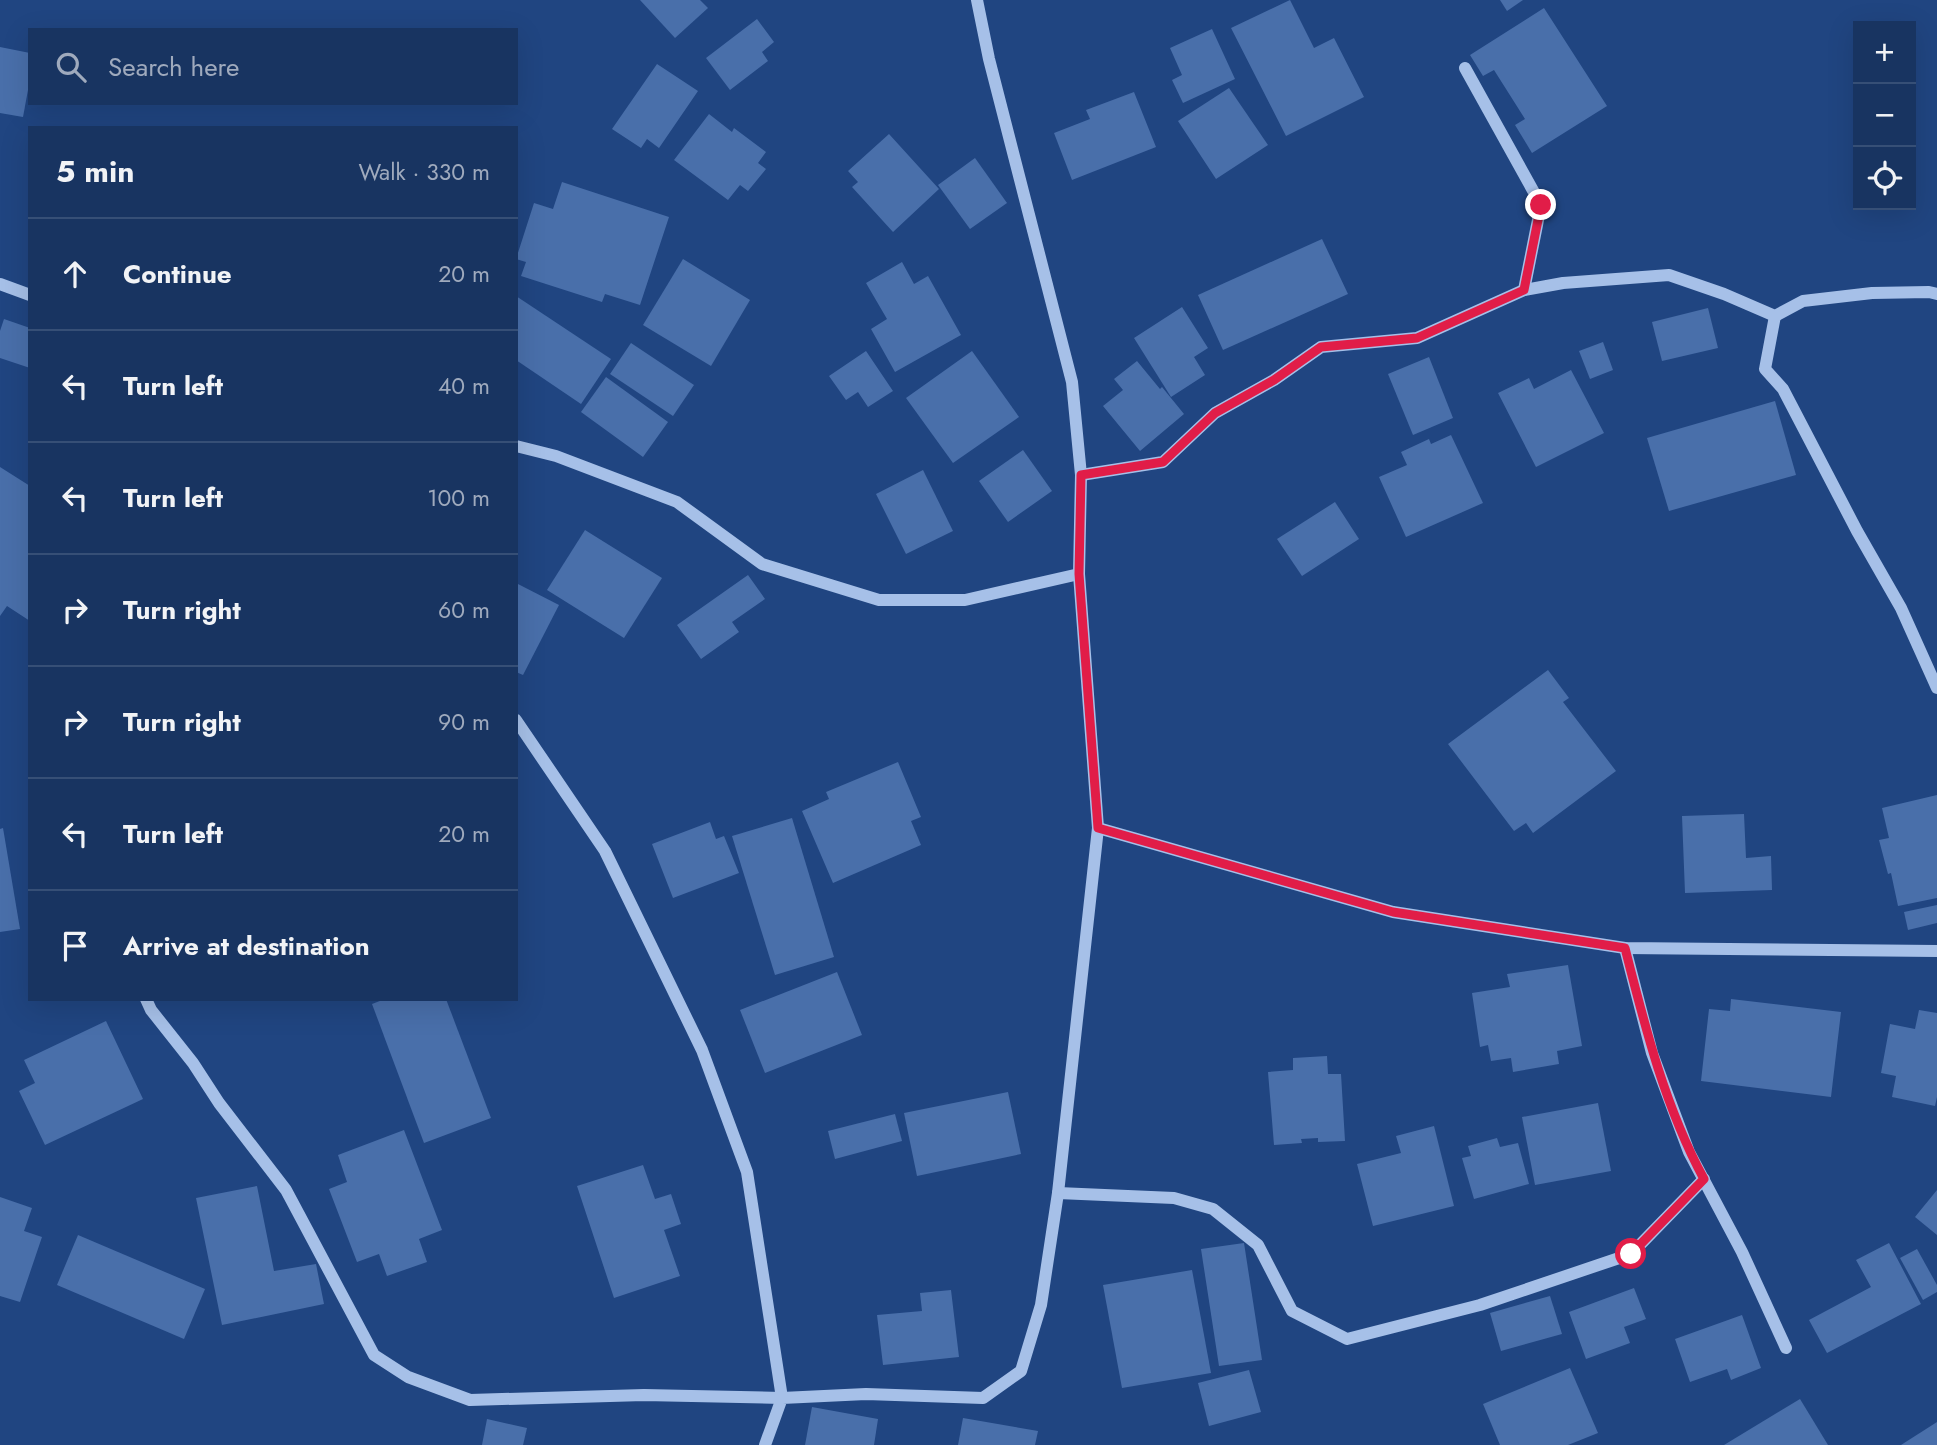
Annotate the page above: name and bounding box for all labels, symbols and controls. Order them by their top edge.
map controls [1853,21,1916,210]
button: + [1853,21,1916,84]
search box [28,28,518,105]
icon: search [52,48,90,86]
text: Search here [108,48,240,86]
button: − [1853,84,1916,147]
button: locate [1853,147,1916,210]
text: 5 min [56,150,134,193]
text: Walk · 330 m [359,155,490,189]
route end [1525,189,1556,220]
icon: ahead [56,255,94,293]
text: Continue [123,255,232,293]
text: 20 m [438,257,490,291]
icon: left [56,367,94,405]
text: Turn left [123,367,223,405]
text: 40 m [438,369,490,403]
icon: left [56,479,94,517]
text: Turn left [123,479,223,517]
text: 100 m [427,481,490,515]
icon: right [56,591,94,629]
text: Turn right [123,591,241,629]
text: 60 m [438,593,490,627]
icon: right [56,703,94,741]
text: Turn right [123,703,241,741]
text: 90 m [438,705,490,739]
icon: left [56,815,94,853]
text: Turn left [123,815,223,853]
text: 20 m [438,817,490,851]
icon: arrive [56,927,94,965]
text: Arrive at destination [123,927,370,965]
route start [1615,1238,1646,1269]

